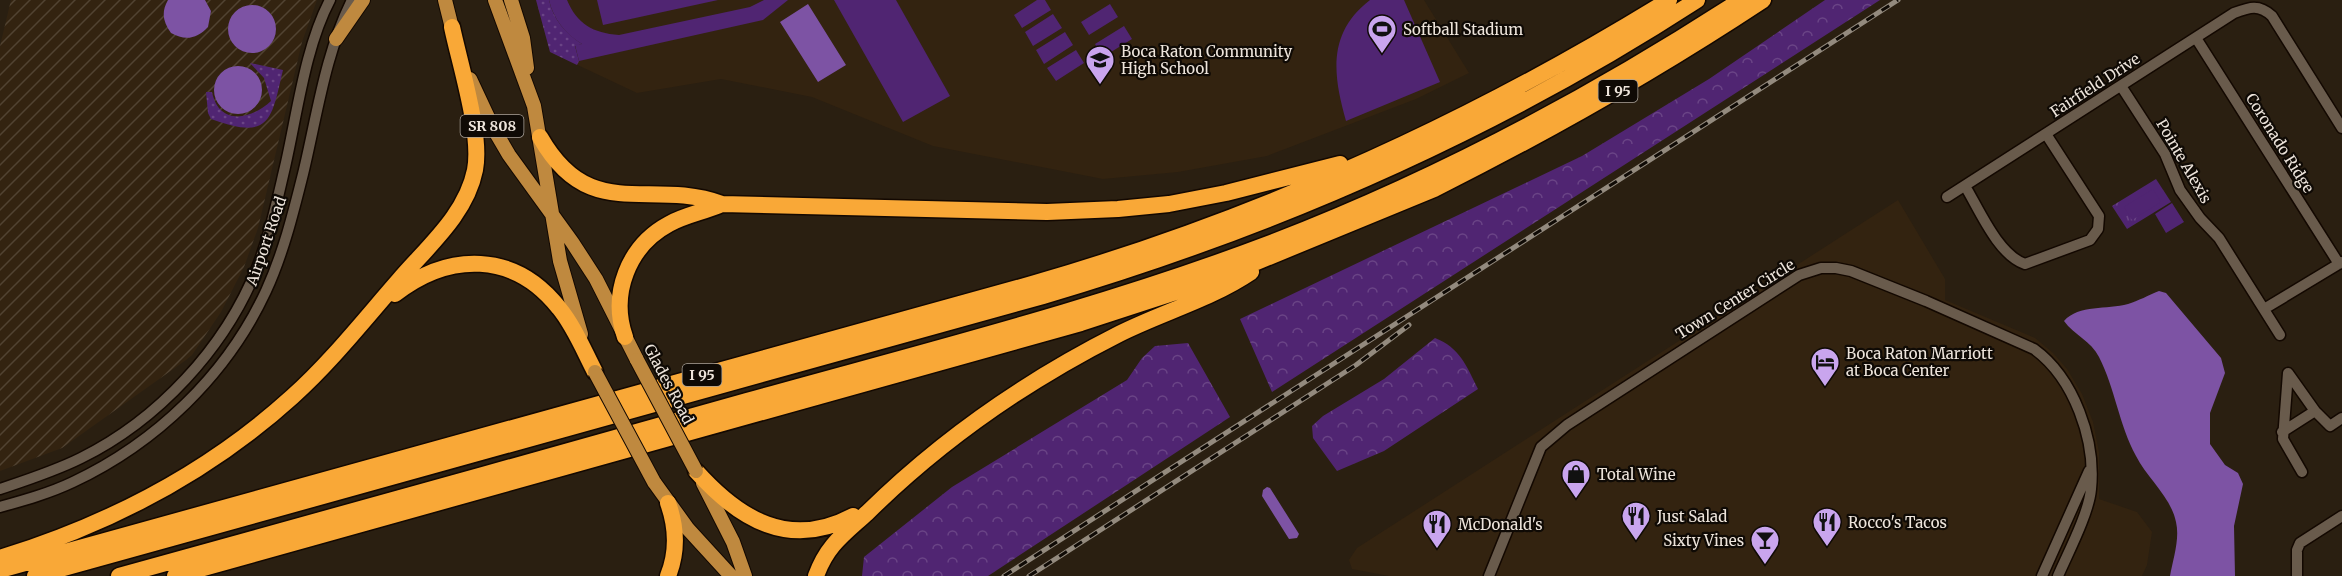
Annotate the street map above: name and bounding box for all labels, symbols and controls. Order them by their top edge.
sports icon: Softball Stadium [1366,13,1398,55]
place label: Softball Stadium [1403,20,1523,39]
place label: Boca Raton Community High School [1121,42,1293,78]
school or university icon: Boca Raton Community High School [1084,44,1116,86]
street label: Fairfield Drive [2047,49,2143,121]
road number: I 95 [1598,80,1638,102]
street label: Coronado Ridge [2242,90,2318,196]
road number: SR 808 [460,115,524,137]
street label: Pointe Alexis [2152,115,2216,207]
street label: Airport Road [242,194,290,289]
street label: Town Center Circle [1672,255,1798,343]
street label: Glades Road [640,341,698,427]
place label: Boca Raton Marriott at Boca Center [1846,344,1993,380]
hotel icon: Boca Raton Marriott at Boca Center [1809,346,1841,388]
road number: I 95 [682,364,722,386]
shop icon: Total Wine [1560,458,1592,500]
place label: Total Wine [1597,465,1676,484]
restaurant icon: Just Salad [1620,500,1652,542]
restaurant icon: Rocco's Tacos [1811,506,1843,548]
place label: Just Salad [1656,507,1727,526]
restaurant icon: McDonald's [1421,508,1453,550]
place label: Rocco's Tacos [1848,513,1947,532]
place label: McDonald's [1458,515,1543,534]
bar icon: Sixty Vines [1749,524,1781,566]
place label: Sixty Vines [1663,531,1744,550]

